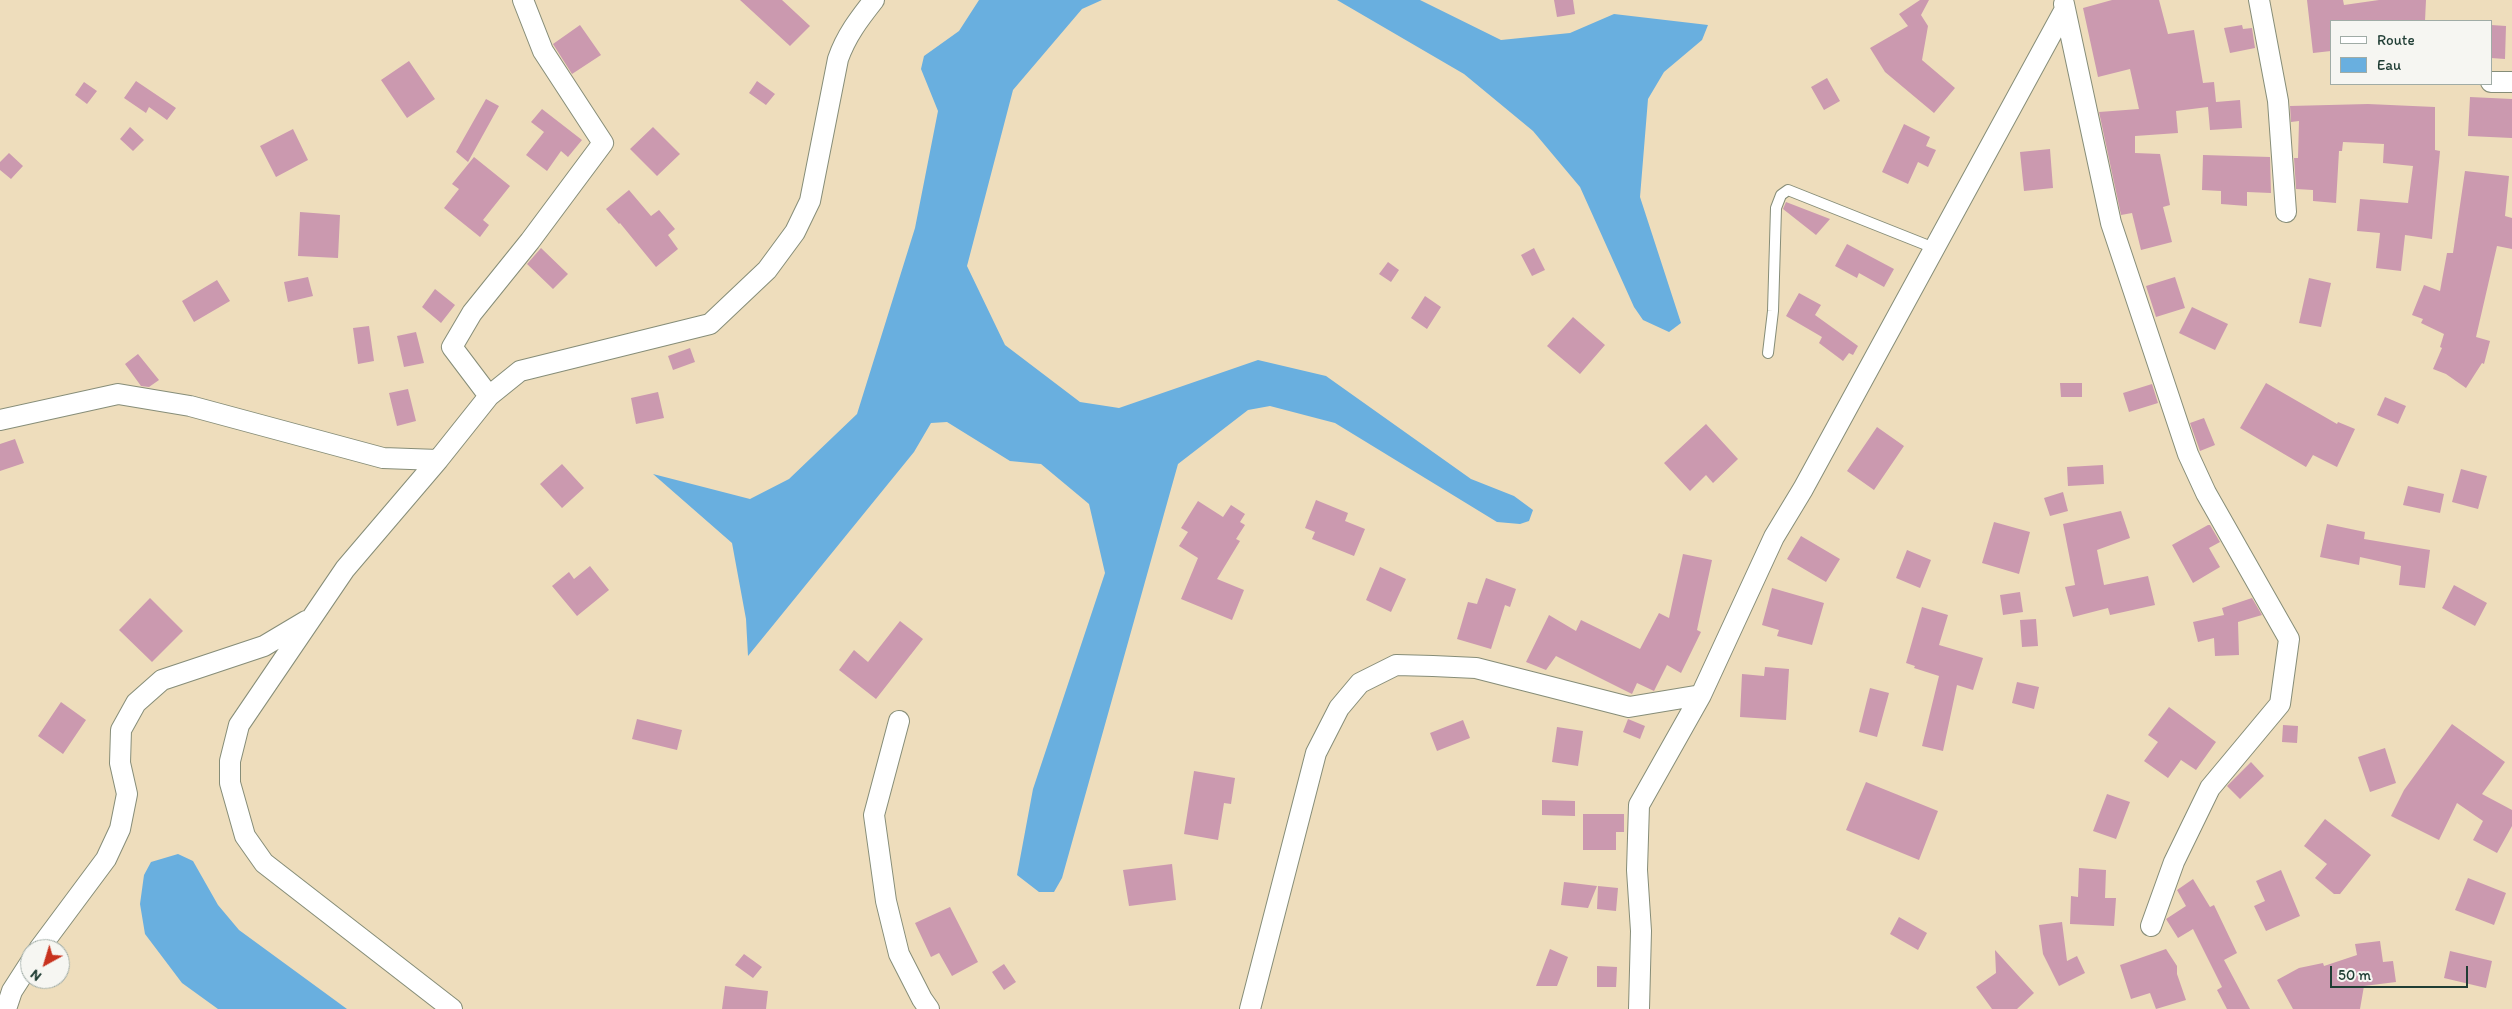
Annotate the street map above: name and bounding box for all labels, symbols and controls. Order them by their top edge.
legend [2330,20,2492,85]
text: Route [2377,31,2415,49]
text: Eau [2377,56,2401,74]
north arrow [20,939,70,989]
scale bar [2332,956,2470,988]
text: N [27,966,45,985]
text: 50 m [2338,966,2371,984]

